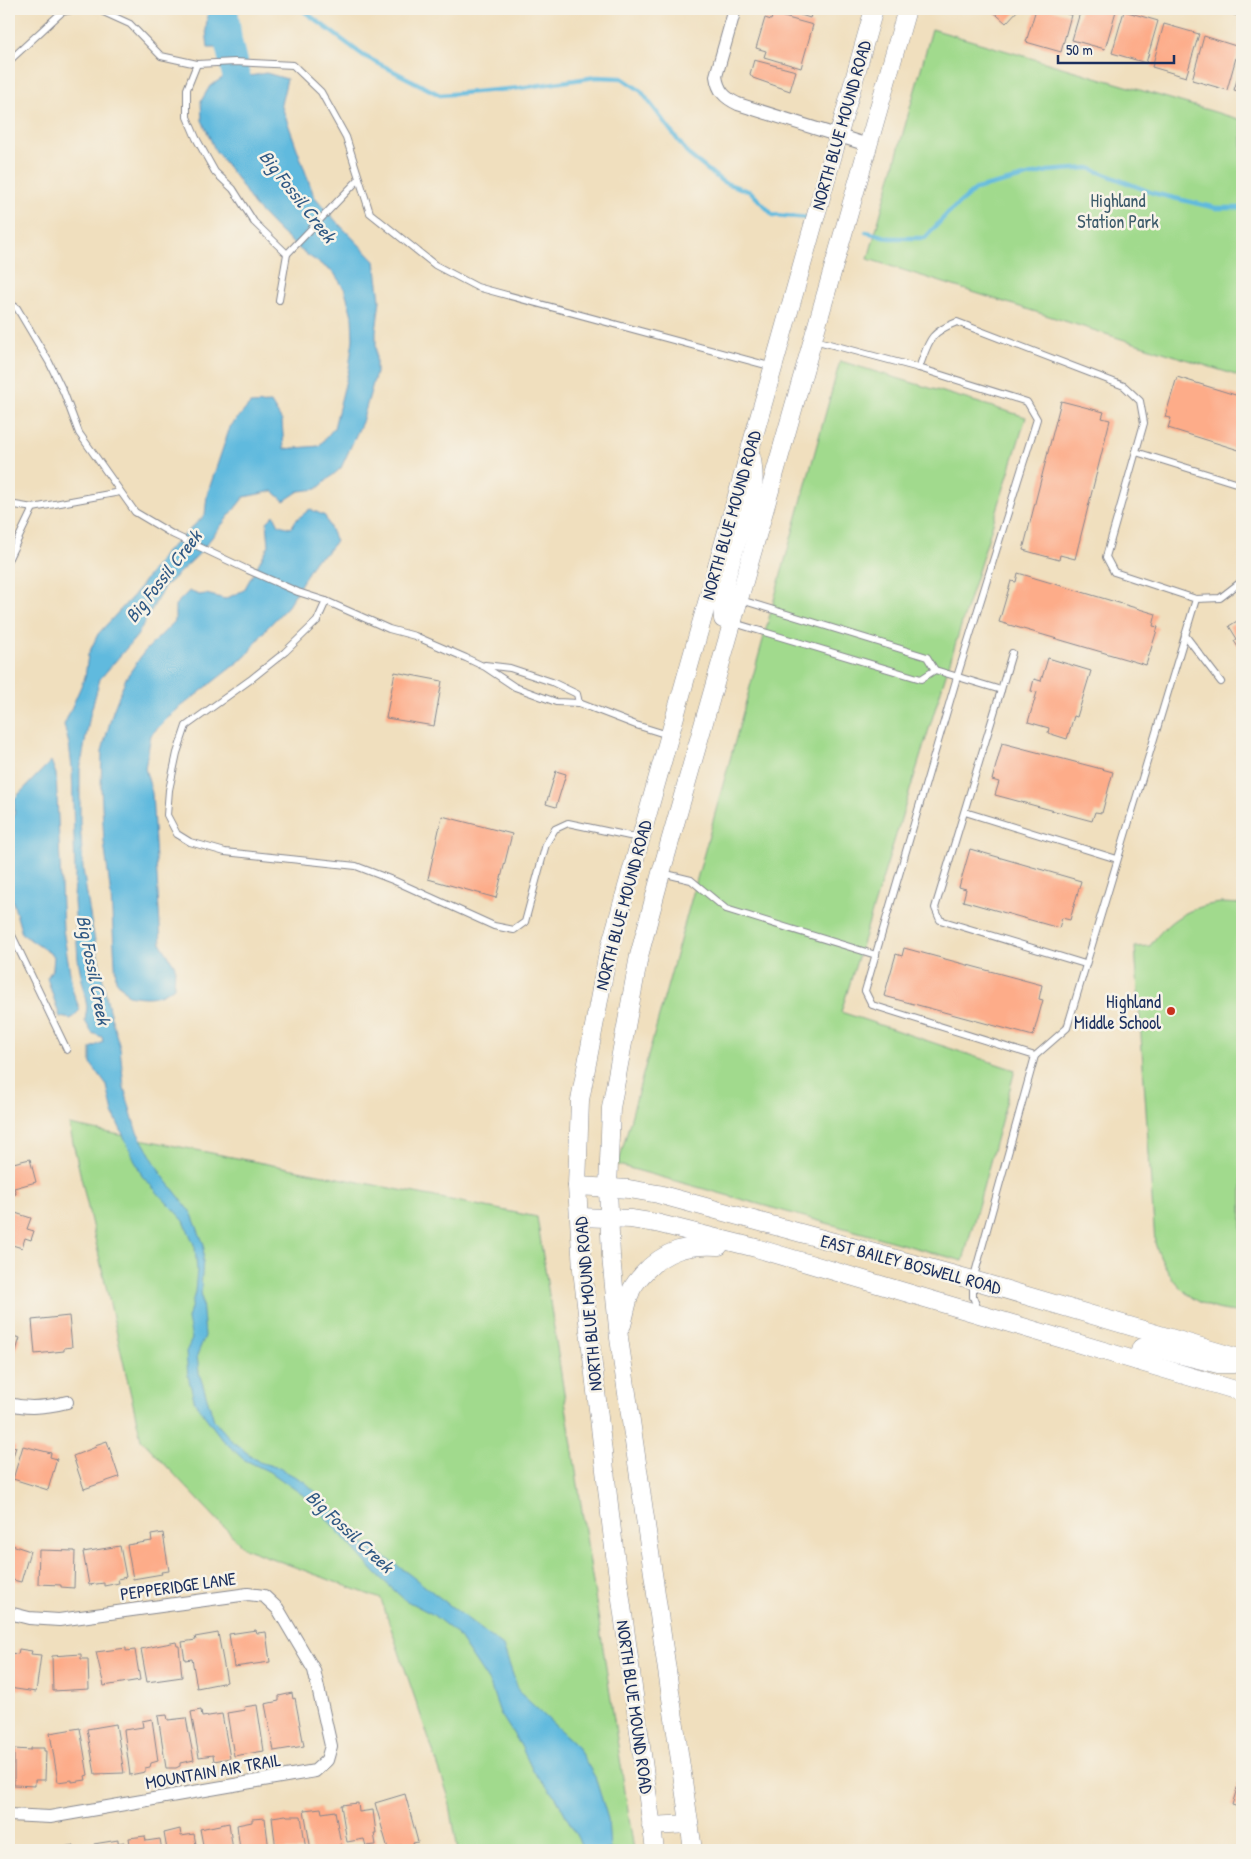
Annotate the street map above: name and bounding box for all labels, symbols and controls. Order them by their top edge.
scale bar [1058,32,1175,64]
street label: NORTH BLUE MOUND ROAD [805,37,877,213]
text: 50 m [1066,39,1093,60]
water label: Big Fossil Creek [254,144,344,249]
park label: Highland Station Park [1077,188,1159,234]
street label: NORTH BLUE MOUND ROAD [695,427,767,603]
water label: Big Fossil Creek [119,523,209,628]
street label: NORTH BLUE MOUND ROAD [588,817,658,993]
water label: Big Fossil Creek [71,913,118,1029]
place label: Highland Middle School [1074,989,1161,1035]
marker: Highland Middle School [1165,1005,1177,1017]
street label: NORTH BLUE MOUND ROAD [568,1215,608,1392]
street label: EAST BAILEY BOSWELL ROAD [818,1228,1004,1300]
water label: Big Fossil Creek [301,1484,401,1580]
street label: PEPPERIDGE LANE [119,1566,238,1606]
street label: NORTH BLUE MOUND ROAD [610,1619,660,1796]
street label: MOUNTAIN AIR TRAIL [143,1747,283,1795]

